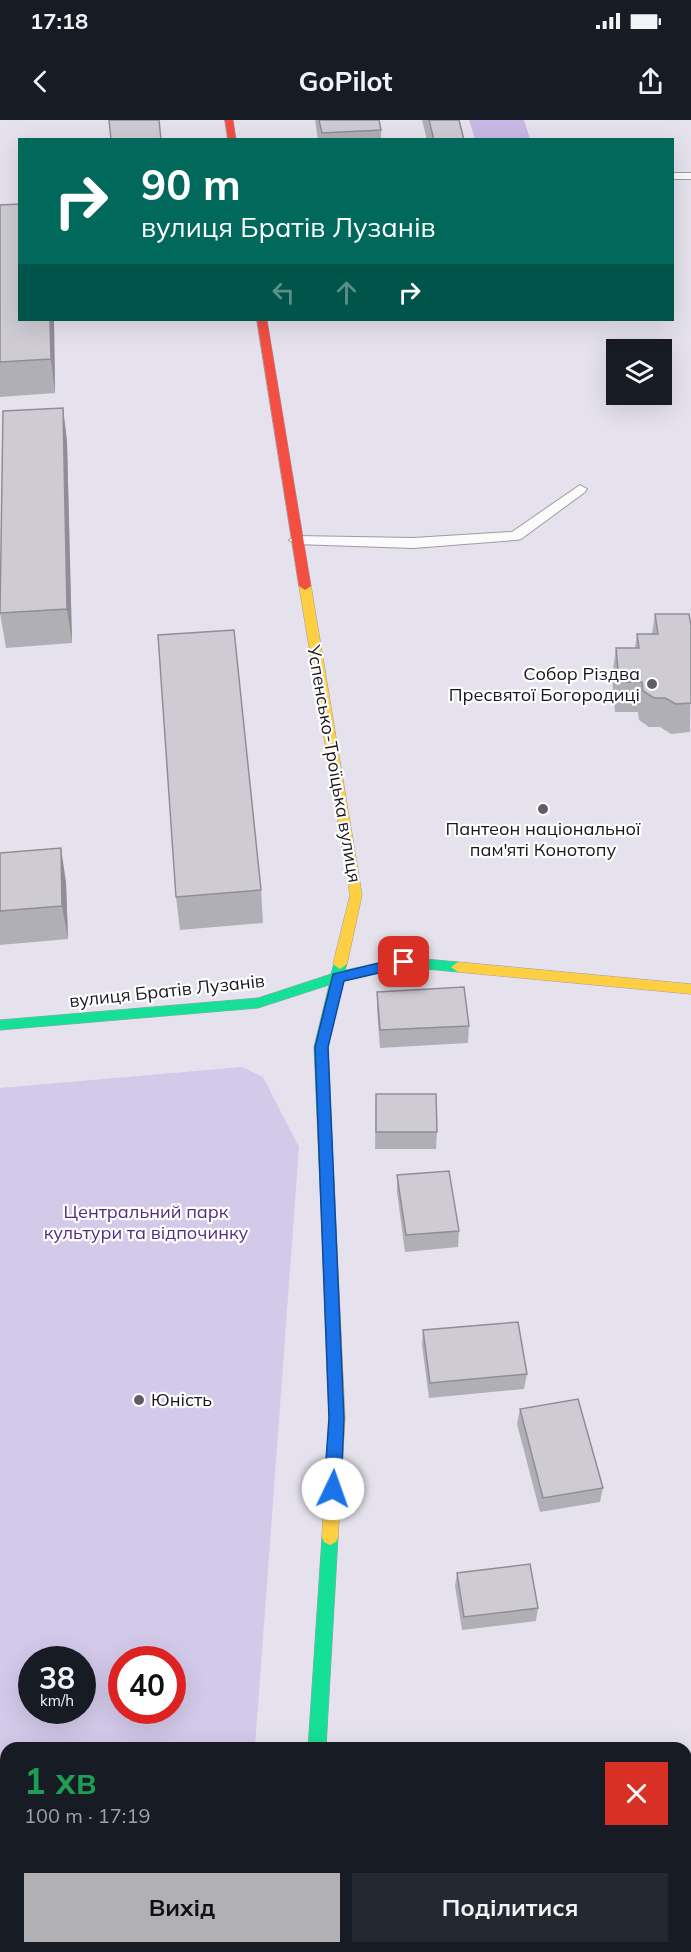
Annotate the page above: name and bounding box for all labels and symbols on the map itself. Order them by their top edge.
street label: Успенсько-Троїцька вулиця [302,642,367,884]
place label: Собор Різдва Пресвятої Богородиці [449,662,640,706]
marker: Собор Різдва Пресвятої Богородиці [645,677,659,691]
marker: Пантеон національної пам'яті Конотопу [536,802,550,816]
place label: Пантеон національної пам'яті Конотопу [445,817,641,861]
pin [378,936,429,987]
street label: вулиця Братів Лузанів [68,969,266,1012]
park label: Центральний парк культури та відпочинку [44,1200,249,1244]
place label: Юність [151,1388,212,1411]
marker: Юність [132,1393,146,1407]
position arrow [301,1457,365,1521]
speed limit sign: 40 [108,1646,186,1724]

